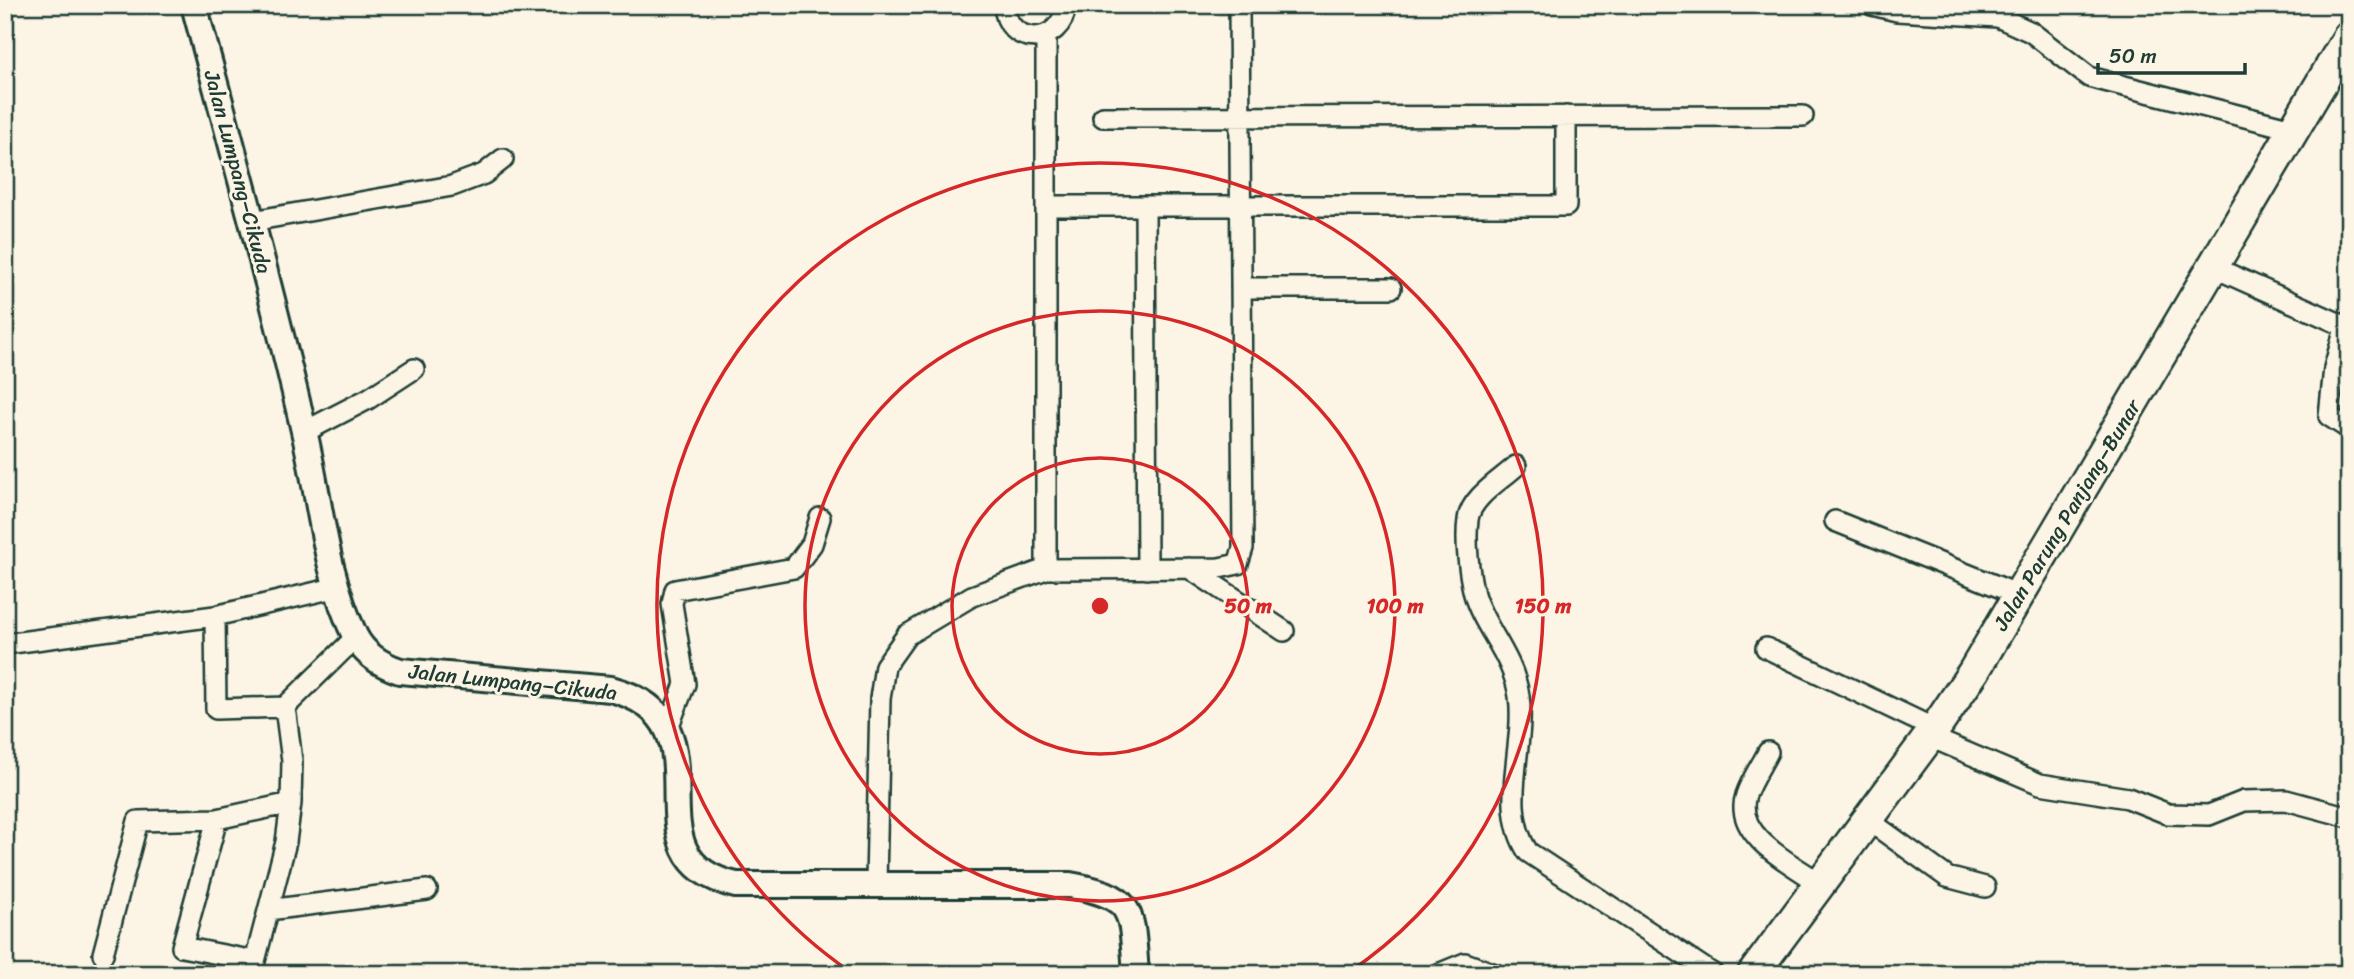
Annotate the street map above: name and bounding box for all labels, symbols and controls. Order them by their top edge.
scale bar [2098,32,2246,76]
text: 50 m [2109,37,2157,75]
street label: Jalan Lumpang–Cikuda [192,65,284,278]
street label: Jalan Parung Panjang–Bunar [1982,391,2152,639]
text: 50 m [1224,587,1273,625]
text: 100 m [1366,587,1424,625]
text: 150 m [1515,587,1572,625]
centre of rings [1088,594,1112,618]
street label: Jalan Lumpang–Cikuda [406,652,619,712]

